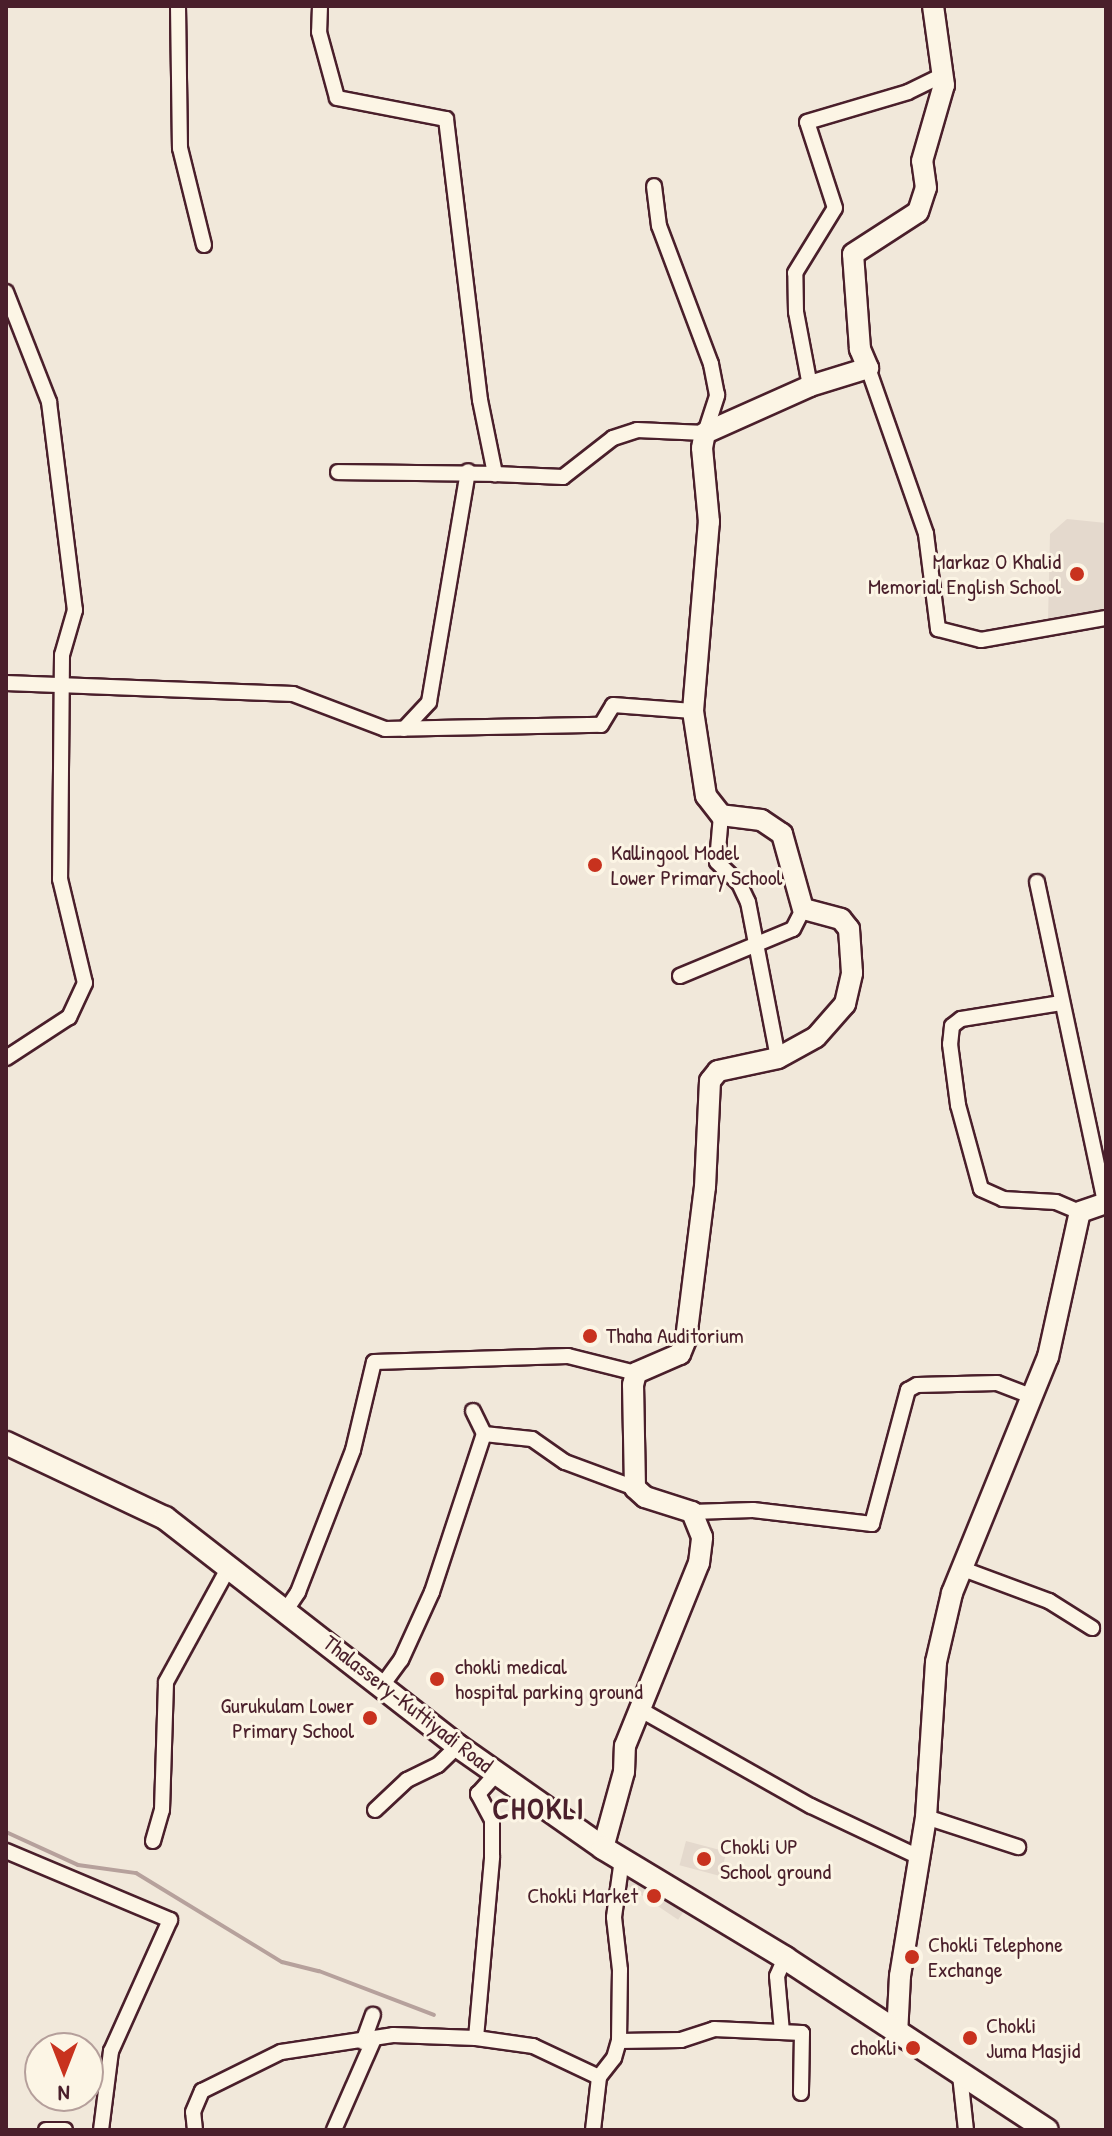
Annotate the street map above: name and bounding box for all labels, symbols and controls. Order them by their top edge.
place label: Markaz O Khalid Memorial English School [868,548,1061,600]
marker: Markaz O Khalid Memorial English School [1068,565,1086,583]
place label: Kallingool Model Lower Primary School [611,839,782,890]
marker: Kallingool Model Lower Primary School [586,856,604,874]
place label: Thaha Auditorium [606,1323,744,1349]
marker: Thaha Auditorium [581,1327,599,1345]
street label: Thalassery-Kuttiyadi Road [318,1630,498,1778]
place label: chokli medical hospital parking ground [455,1653,643,1704]
marker: chokli medical hospital parking ground [426,1668,448,1690]
place label: Gurukulam Lower Primary School [220,1692,354,1744]
marker: Gurukulam Lower Primary School [361,1709,379,1727]
district label: CHOKLI [492,1790,586,1826]
place label: Chokli UP School ground [720,1833,831,1884]
marker: Chokli UP School ground [695,1850,713,1868]
place label: Chokli Market [527,1883,638,1909]
marker: Chokli Market [645,1887,663,1905]
place label: Chokli Telephone Exchange [928,1931,1063,1982]
marker: Chokli Telephone Exchange [903,1948,921,1966]
place label: Chokli Juma Masjid [986,2012,1080,2064]
marker: Chokli Juma Masjid [961,2029,979,2047]
north arrow [24,2032,104,2112]
place label: chokli [850,2035,897,2061]
marker: chokli [904,2039,922,2057]
text: N [58,2079,70,2109]

